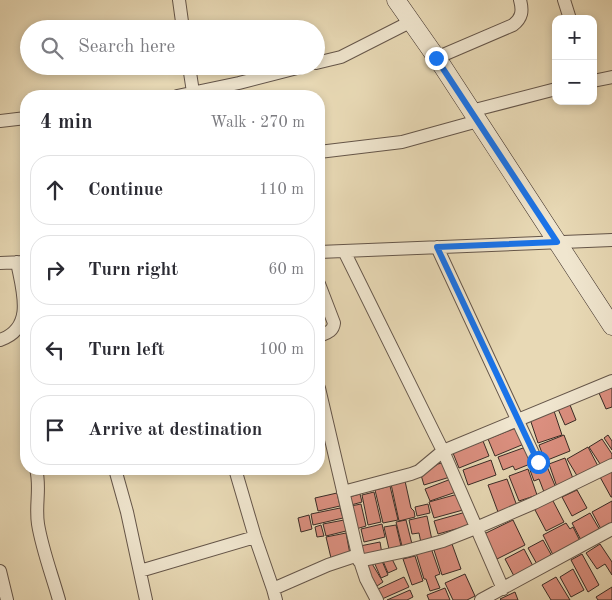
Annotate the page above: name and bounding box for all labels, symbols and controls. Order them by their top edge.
map controls [552,15,597,105]
button: + [552,15,597,60]
search box [20,20,325,75]
icon: search [38,34,66,62]
text: Search here [78,38,175,57]
route end [425,47,448,70]
button: − [552,60,597,105]
text: 4 min [40,112,93,133]
text: Walk · 270 m [210,115,305,131]
icon: ahead [41,176,69,204]
text: Continue [88,181,163,200]
text: 110 m [259,182,304,198]
icon: right [41,256,69,284]
text: Turn right [88,261,178,280]
text: 60 m [268,262,304,278]
icon: left [41,336,69,364]
text: Turn left [88,341,165,360]
text: 100 m [259,342,304,358]
icon: arrive [41,416,69,444]
text: Arrive at destination [88,421,262,440]
route start [527,451,550,474]

